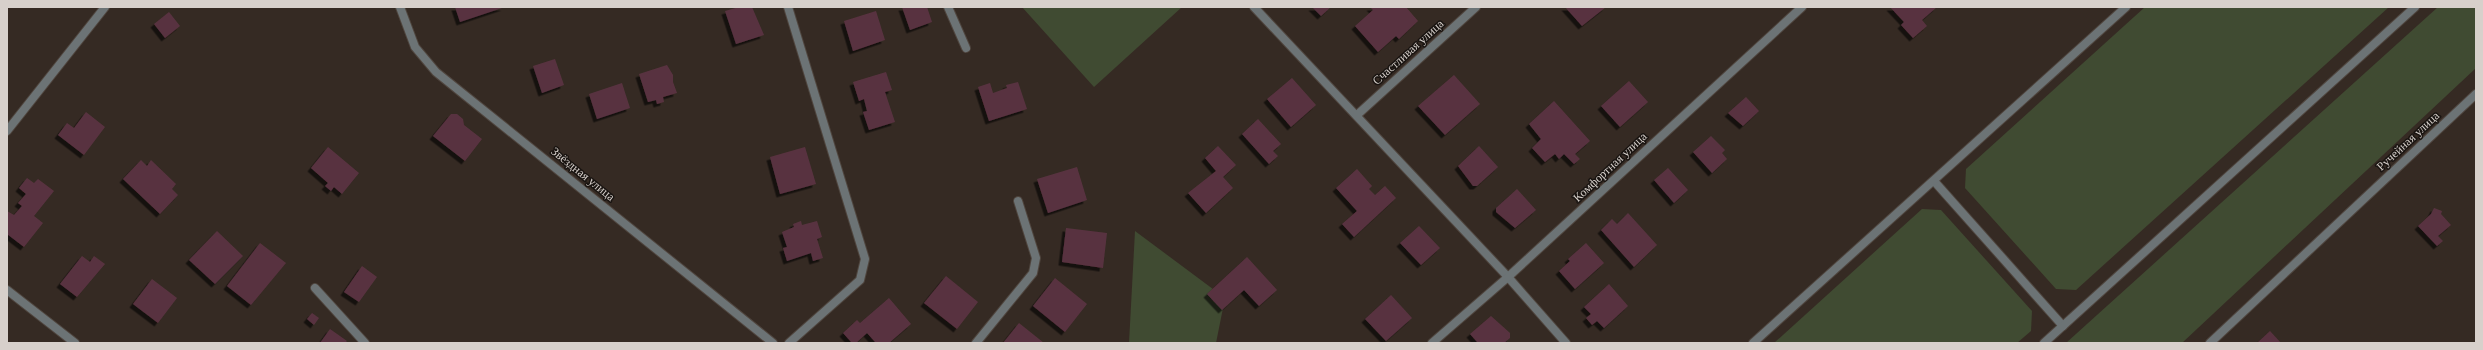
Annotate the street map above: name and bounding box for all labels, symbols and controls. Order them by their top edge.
street label: Счастливая улица [1370,16,1447,88]
street label: Ручейная улица [2374,108,2443,174]
street label: Комфортная улица [1570,129,1650,205]
street label: Звёздная улица [548,144,618,204]

